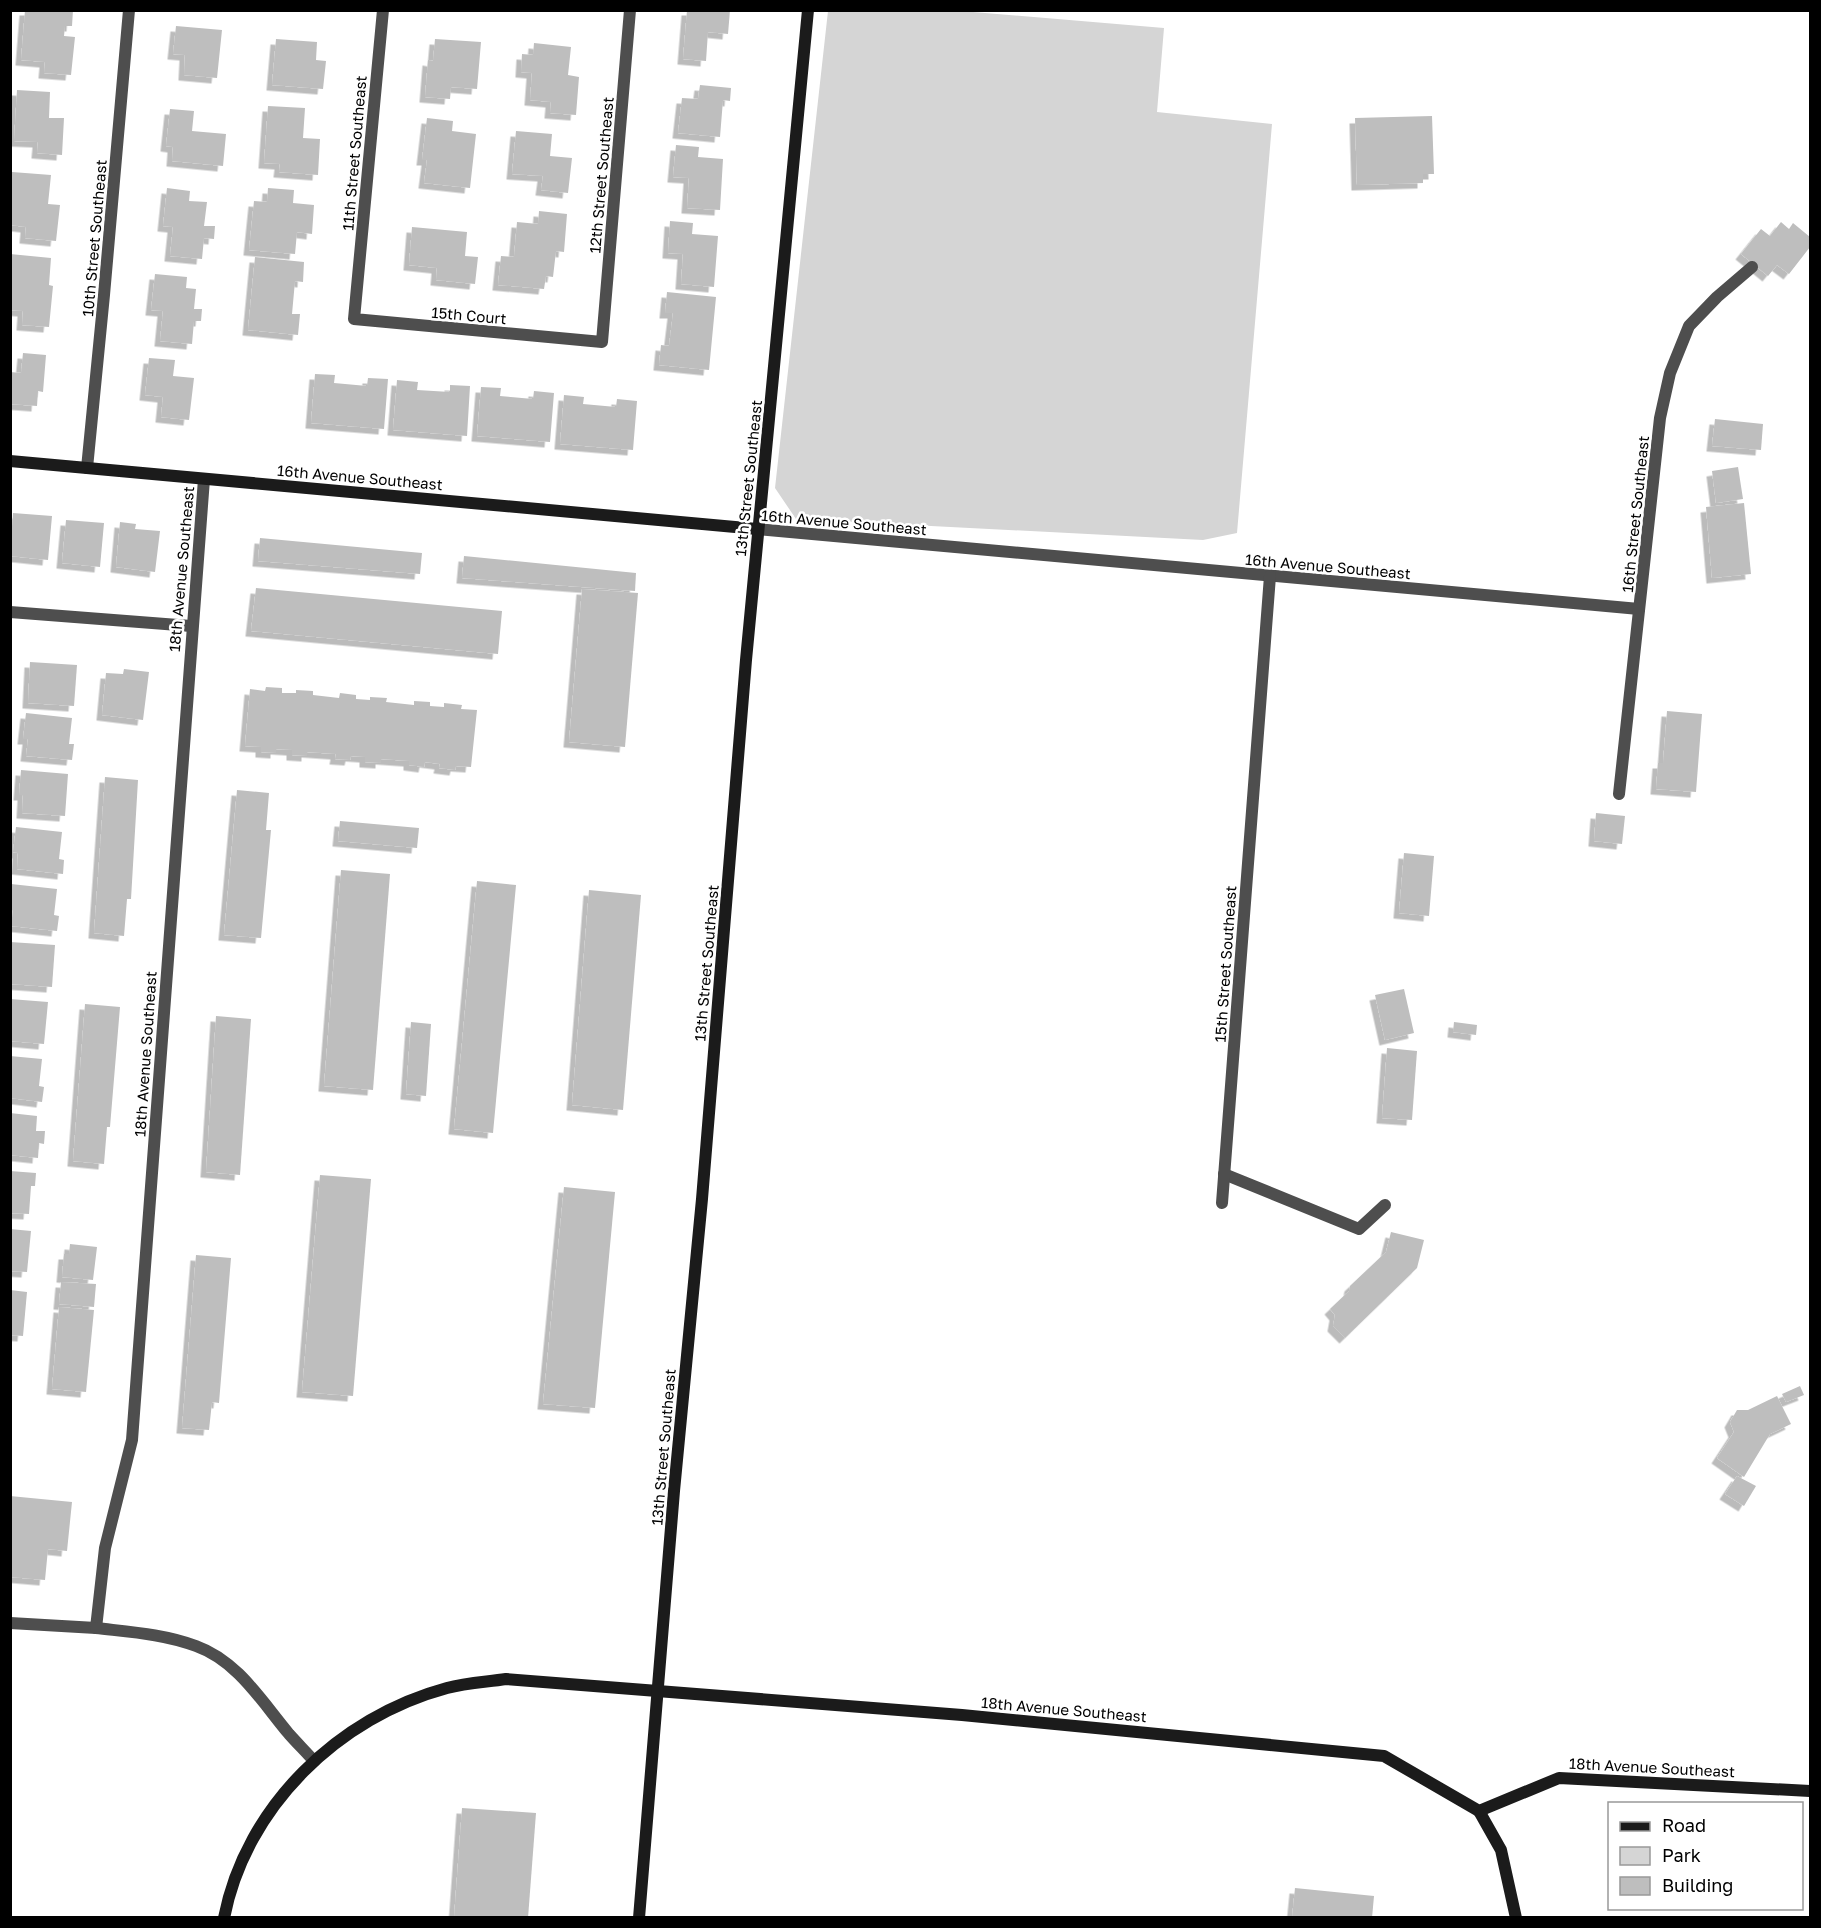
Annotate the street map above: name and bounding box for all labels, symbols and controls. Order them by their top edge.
street label: 11th Street Southeast [338,75,370,231]
street label: 12th Street Southeast [585,96,617,254]
street label: 10th Street Southeast [78,159,110,317]
street label: 15th Court [431,303,507,327]
street label: 13th Street Southeast [731,399,765,557]
street label: 16th Street Southeast [1618,435,1652,593]
street label: 16th Avenue Southeast [277,461,443,493]
street label: 18th Avenue Southeast [165,485,197,653]
street label: 16th Avenue Southeast [761,506,927,538]
street label: 16th Avenue Southeast [1245,550,1411,582]
street label: 13th Street Southeast [690,884,722,1042]
street label: 15th Street Southeast [1211,885,1239,1043]
street label: 18th Avenue Southeast [130,971,160,1137]
street label: 13th Street Southeast [647,1368,679,1526]
street label: 18th Avenue Southeast [980,1693,1148,1725]
street label: 18th Avenue Southeast [1569,1754,1735,1780]
legend [1608,1802,1803,1910]
text: Road [1662,1814,1706,1836]
text: Park [1662,1844,1701,1866]
text: Building [1662,1874,1733,1896]

